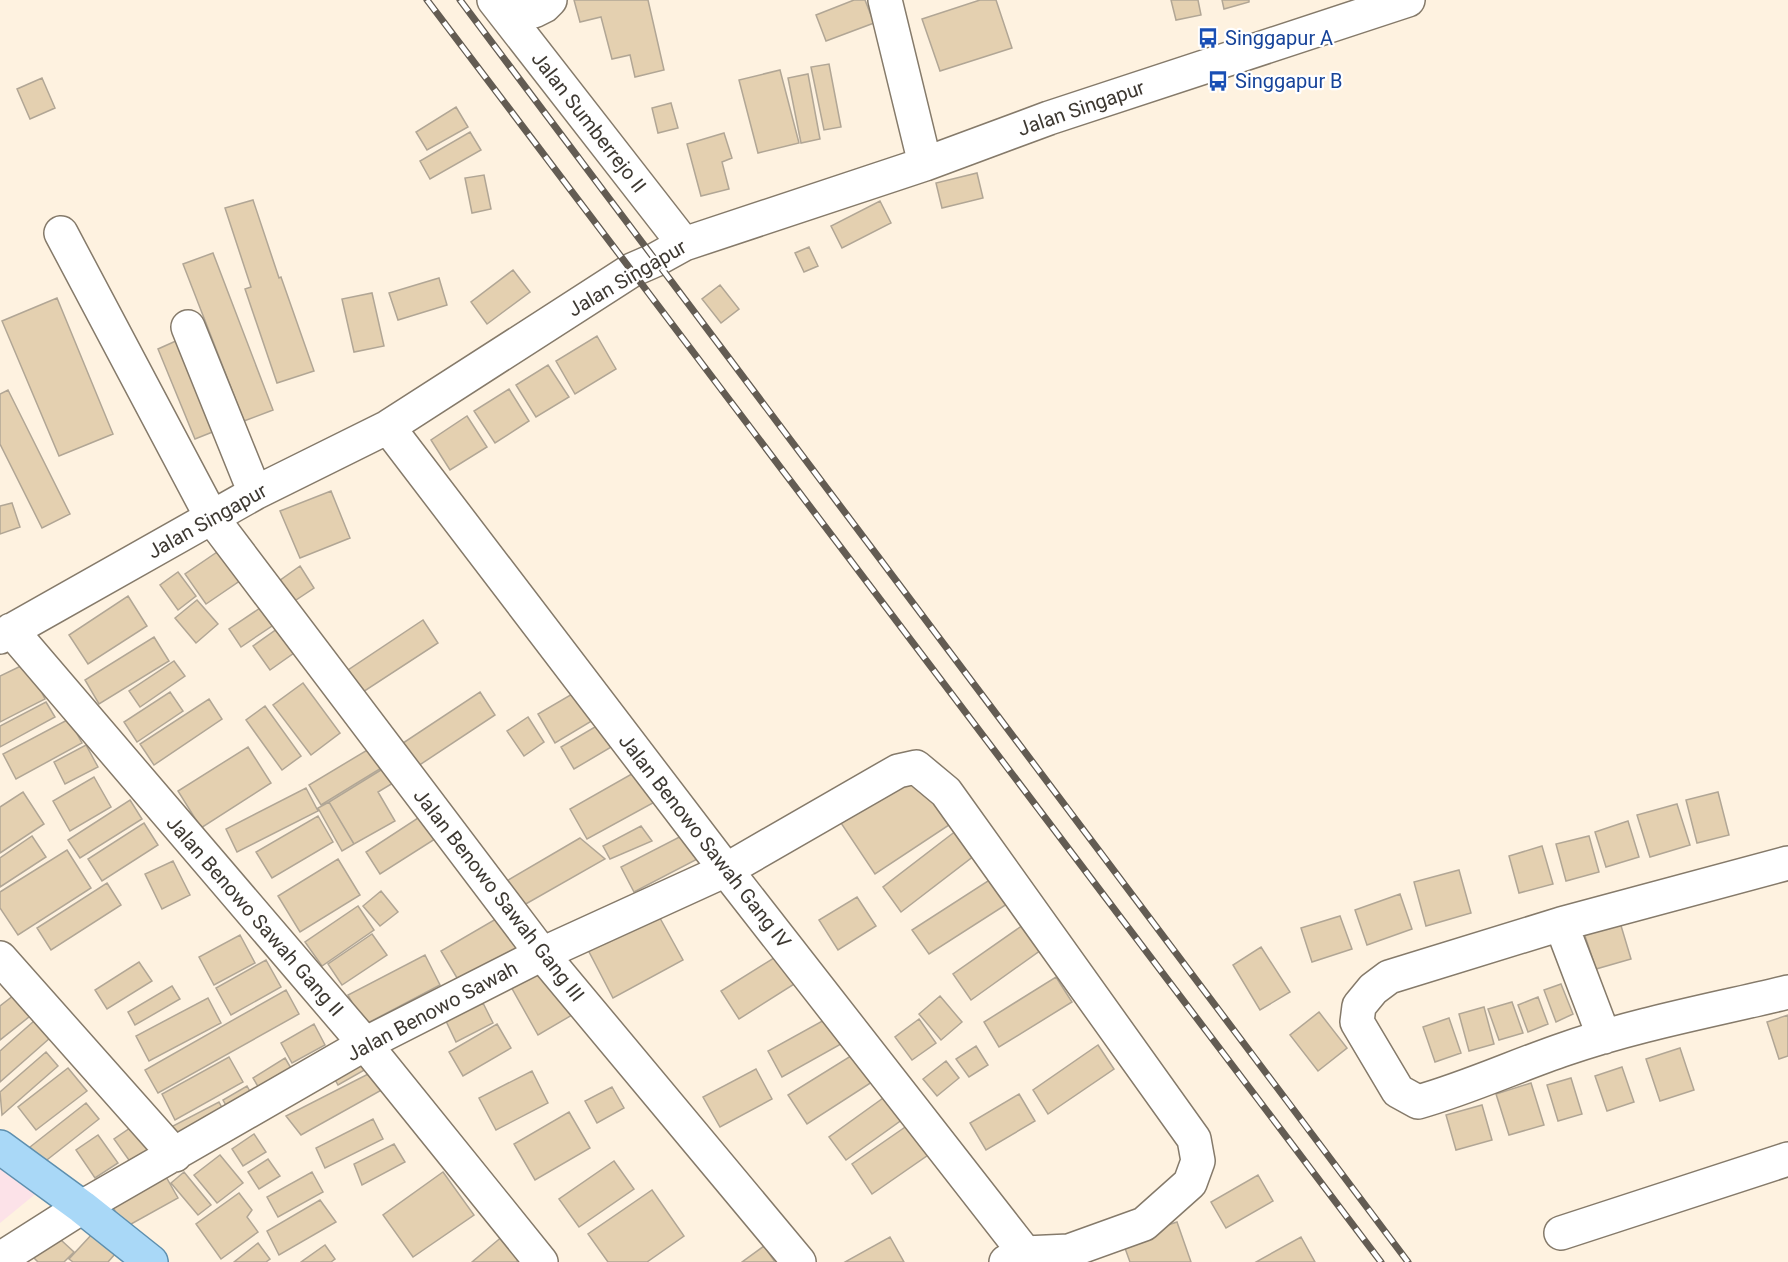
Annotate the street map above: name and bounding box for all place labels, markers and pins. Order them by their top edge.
bus stop icon: Singgapur A [1196,26,1220,50]
place label: Singgapur A [1225,26,1333,50]
bus stop icon: Singgapur B [1206,69,1230,93]
place label: Singgapur B [1235,69,1343,93]

